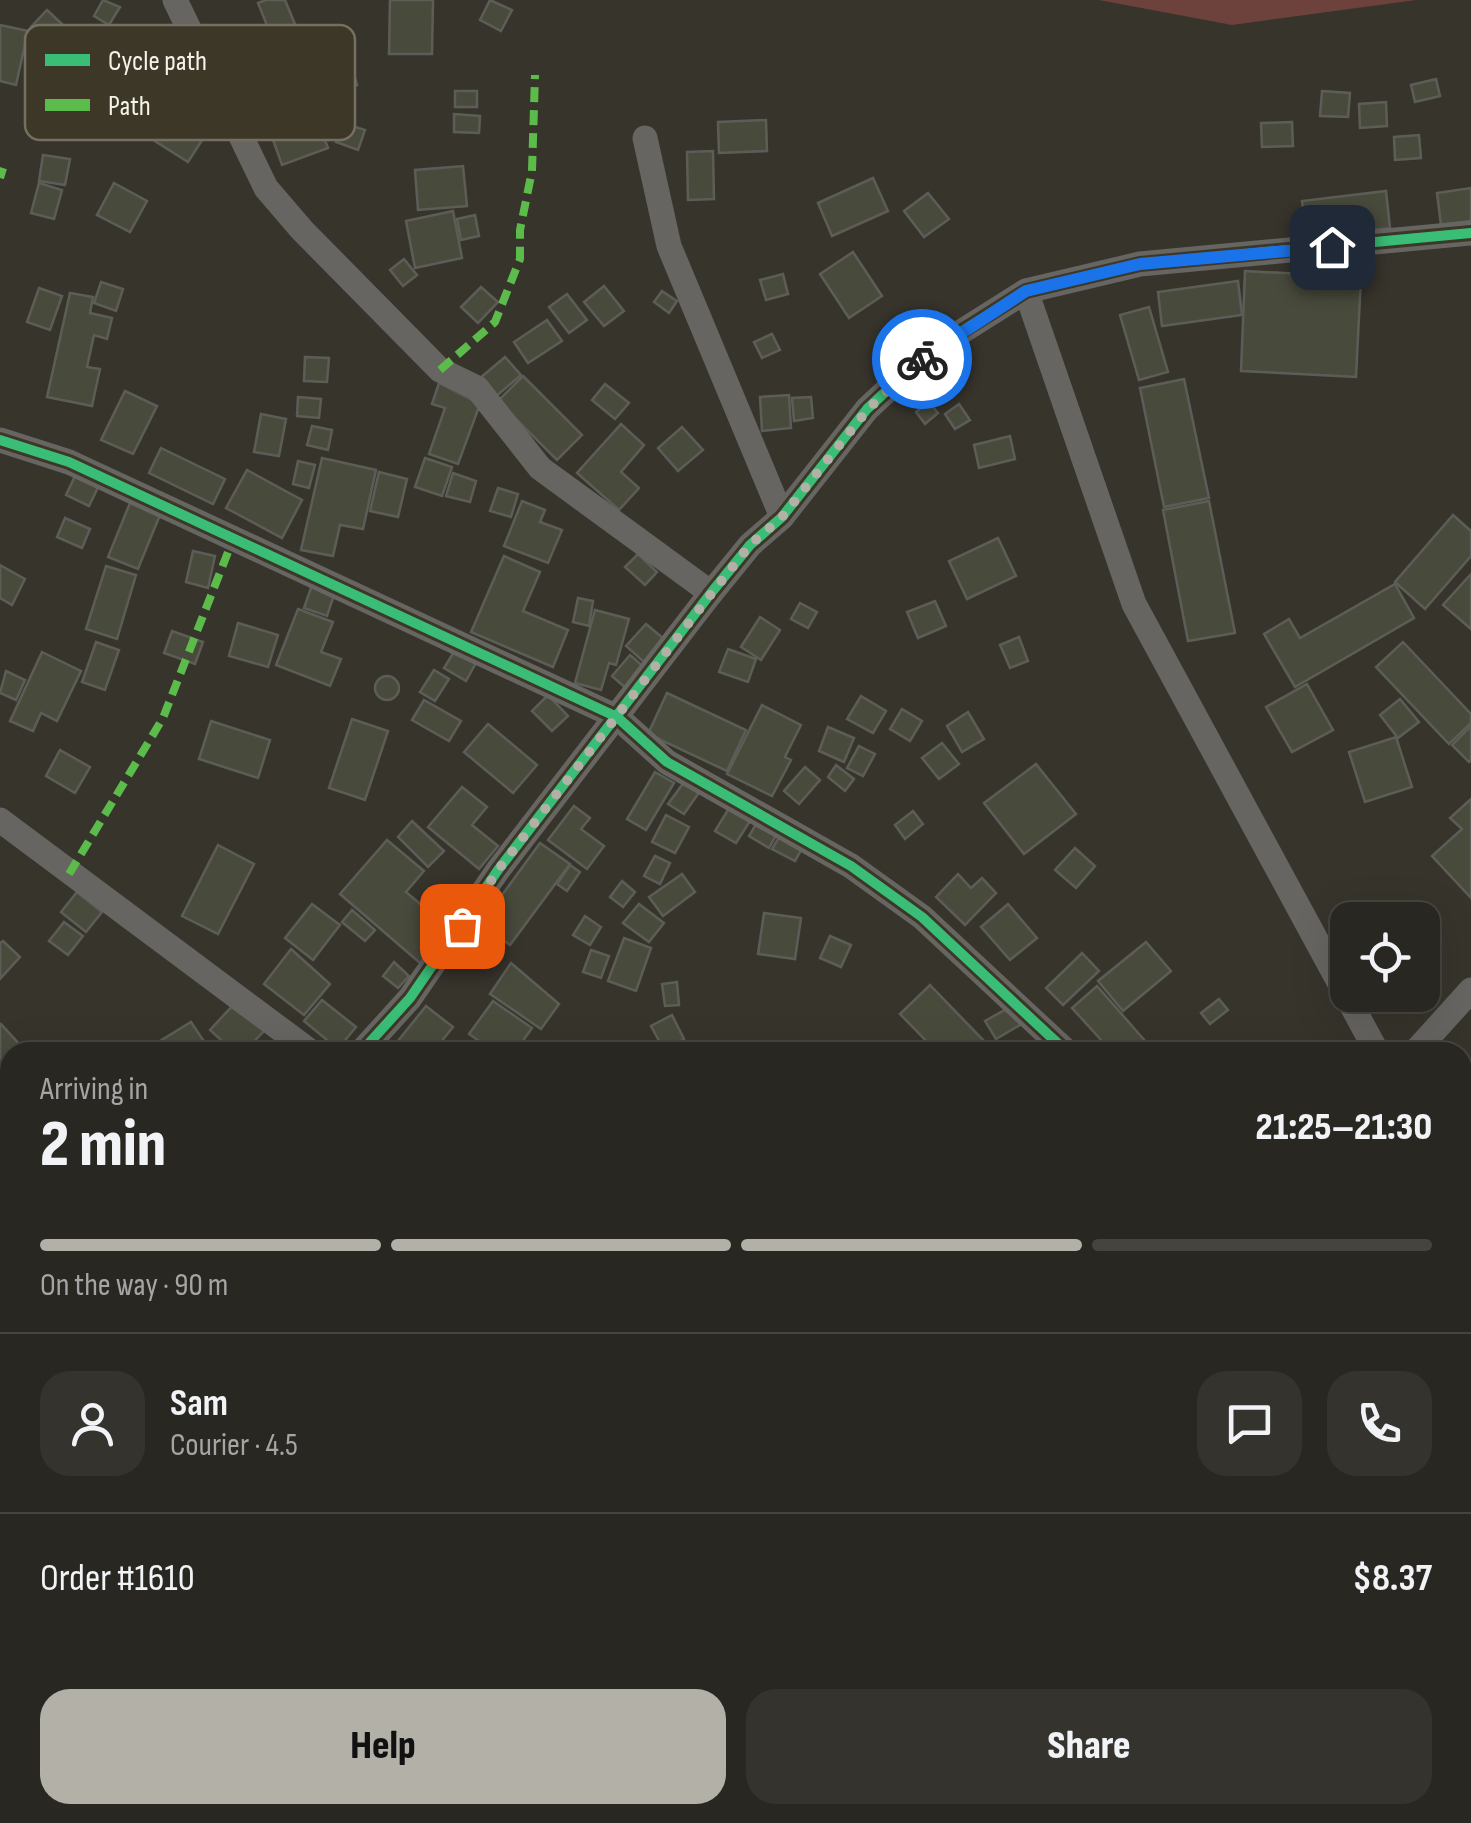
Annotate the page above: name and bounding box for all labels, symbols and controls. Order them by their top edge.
legend [25,25,355,140]
text: Cycle path [108,45,207,78]
text: Path [108,90,151,123]
pin [1290,205,1375,290]
icon: home [1305,220,1360,275]
courier [872,309,972,409]
icon: bike [895,332,950,387]
pin [420,884,505,969]
icon: bag [435,899,490,954]
map controls [1330,902,1440,1012]
button: locate [1330,902,1440,1012]
text: Arriving in [40,1070,148,1109]
text: 21:25–21:30 [1256,1105,1432,1150]
text: 2 min [40,1107,166,1185]
text: On the way · 90 m [40,1266,228,1305]
button: person [40,1371,145,1476]
button: chat [1197,1371,1302,1476]
button: phone [1327,1371,1432,1476]
text: Sam [170,1381,228,1426]
text: Courier · 4.5 [170,1426,298,1465]
text: Order #1610 [40,1556,195,1601]
text: $8.37 [1353,1556,1432,1601]
button: Help [40,1689,726,1804]
button: Share [746,1689,1432,1804]

